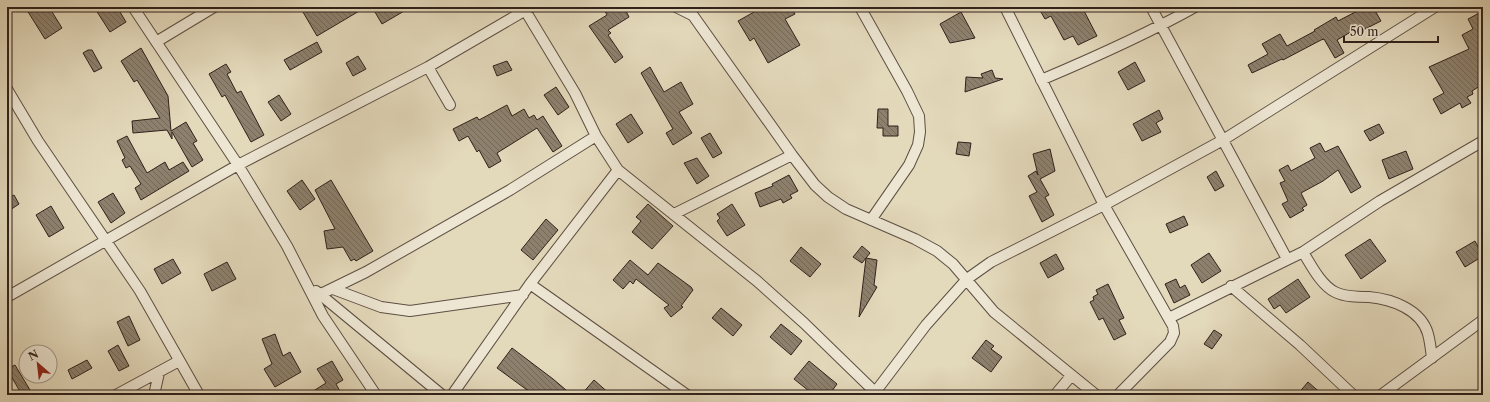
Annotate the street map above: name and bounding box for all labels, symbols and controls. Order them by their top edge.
scale bar [1344,18,1438,44]
text: 50 m [1350,24,1379,39]
north arrow [18,344,58,384]
text: N [26,347,41,364]

